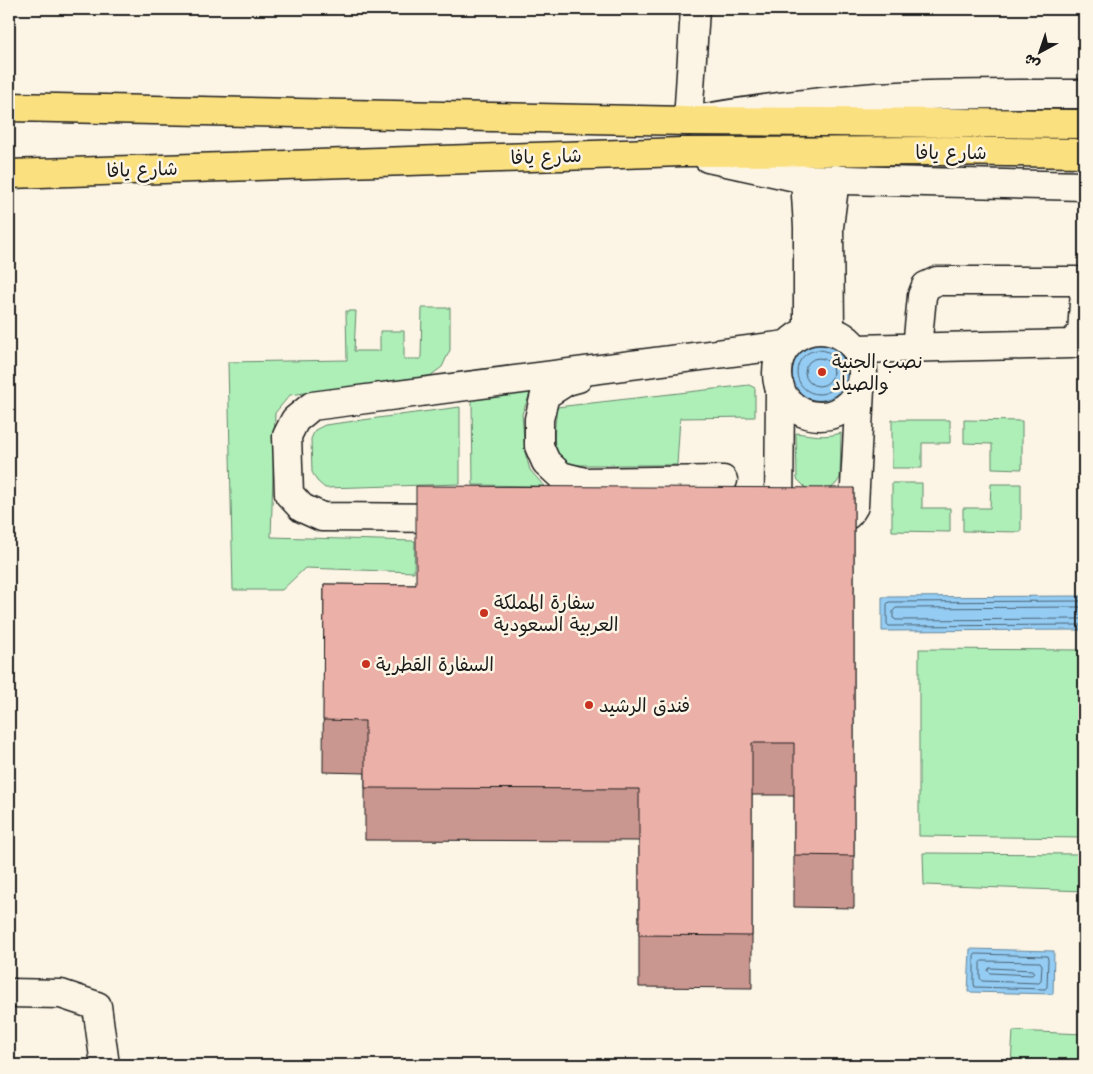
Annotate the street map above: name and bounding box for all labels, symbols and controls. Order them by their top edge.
north arrow [1016,28,1066,78]
text: ش [1021,50,1043,73]
street label: شارع يافا [915,142,987,166]
street label: شارع يافا [510,145,582,171]
street label: شارع يافا [106,158,178,184]
place label: نصب الجنية والصياد [832,351,923,395]
marker: نصب الجنية والصياد [816,366,828,378]
place label: سفارة المملكة العربية السعودية [494,592,619,637]
marker: سفارة المملكة العربية السعودية [478,607,490,619]
place label: السفارة القطرية [376,654,494,676]
marker: السفارة القطرية [360,658,372,670]
place label: فندق الرشيد [599,695,690,717]
marker: فندق الرشيد [583,699,595,711]

